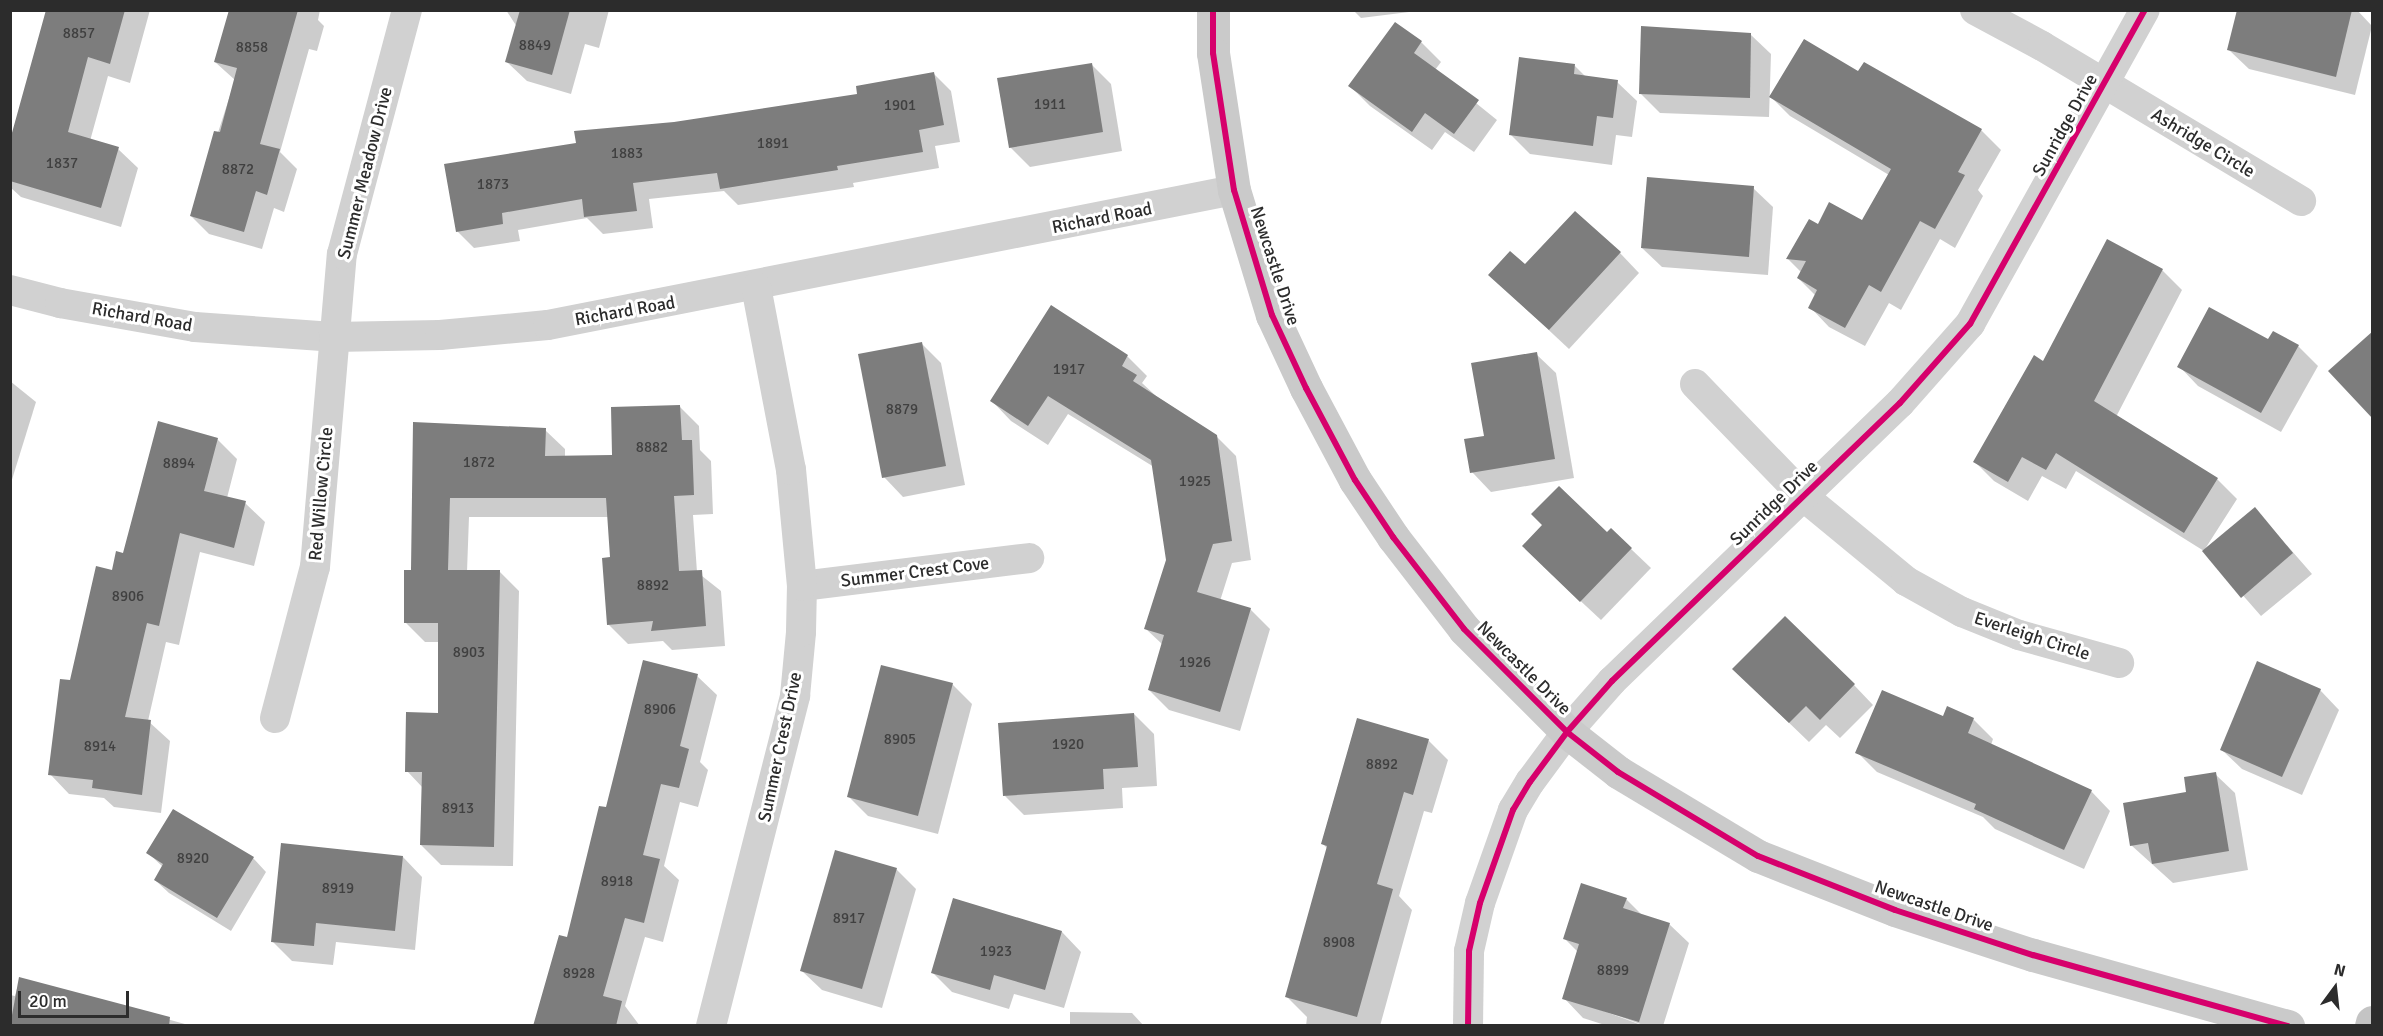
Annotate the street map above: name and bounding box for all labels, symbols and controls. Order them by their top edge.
house number: 8857 [63,25,95,43]
house number: 8849 [519,37,551,55]
house number: 8858 [236,39,268,57]
street label: Sunridge Drive [2028,70,2102,180]
street label: Summer Meadow Drive [333,85,397,261]
house number: 1911 [1034,96,1066,114]
house number: 1901 [884,97,916,115]
street label: Ashridge Circle [2147,104,2259,182]
house number: 1891 [757,135,789,153]
house number: 1883 [611,145,643,163]
house number: 1837 [46,155,78,173]
house number: 8872 [222,161,254,179]
house number: 1873 [477,176,509,194]
street label: Richard Road [1050,198,1154,238]
street label: Newcastle Drive [1246,204,1304,328]
street label: Richard Road [573,292,677,330]
street label: Richard Road [90,298,194,336]
house number: 1917 [1053,361,1085,379]
house number: 8879 [886,401,918,419]
street label: Red Willow Circle [304,426,338,562]
house number: 8882 [636,439,668,457]
house number: 1872 [463,454,495,472]
house number: 8894 [163,455,195,473]
street label: Sunridge Drive [1726,456,1822,550]
house number: 1925 [1179,473,1211,491]
street label: Summer Crest Cove [840,552,990,592]
house number: 8892 [637,577,669,595]
house number: 8906 [112,588,144,606]
street label: Everleigh Circle [1971,607,2093,665]
street label: Newcastle Drive [1473,617,1575,719]
house number: 8903 [453,644,485,662]
house number: 1926 [1179,654,1211,672]
street label: Summer Crest Drive [754,670,806,824]
house number: 8906 [644,701,676,719]
house number: 8905 [884,731,916,749]
house number: 1920 [1052,736,1084,754]
house number: 8914 [84,738,116,756]
house number: 8892 [1366,756,1398,774]
house number: 8913 [442,800,474,818]
house number: 8920 [177,850,209,868]
house number: 8918 [601,873,633,891]
street label: Newcastle Drive [1872,876,1996,936]
house number: 8919 [322,880,354,898]
house number: 8917 [833,910,865,928]
house number: 8908 [1323,934,1355,952]
house number: 1923 [980,943,1012,961]
north arrow [2305,958,2365,1018]
text: N [2332,960,2348,982]
house number: 8899 [1597,962,1629,980]
house number: 8928 [563,965,595,983]
scale bar [21,979,132,1017]
text: 20 m [29,990,67,1012]

